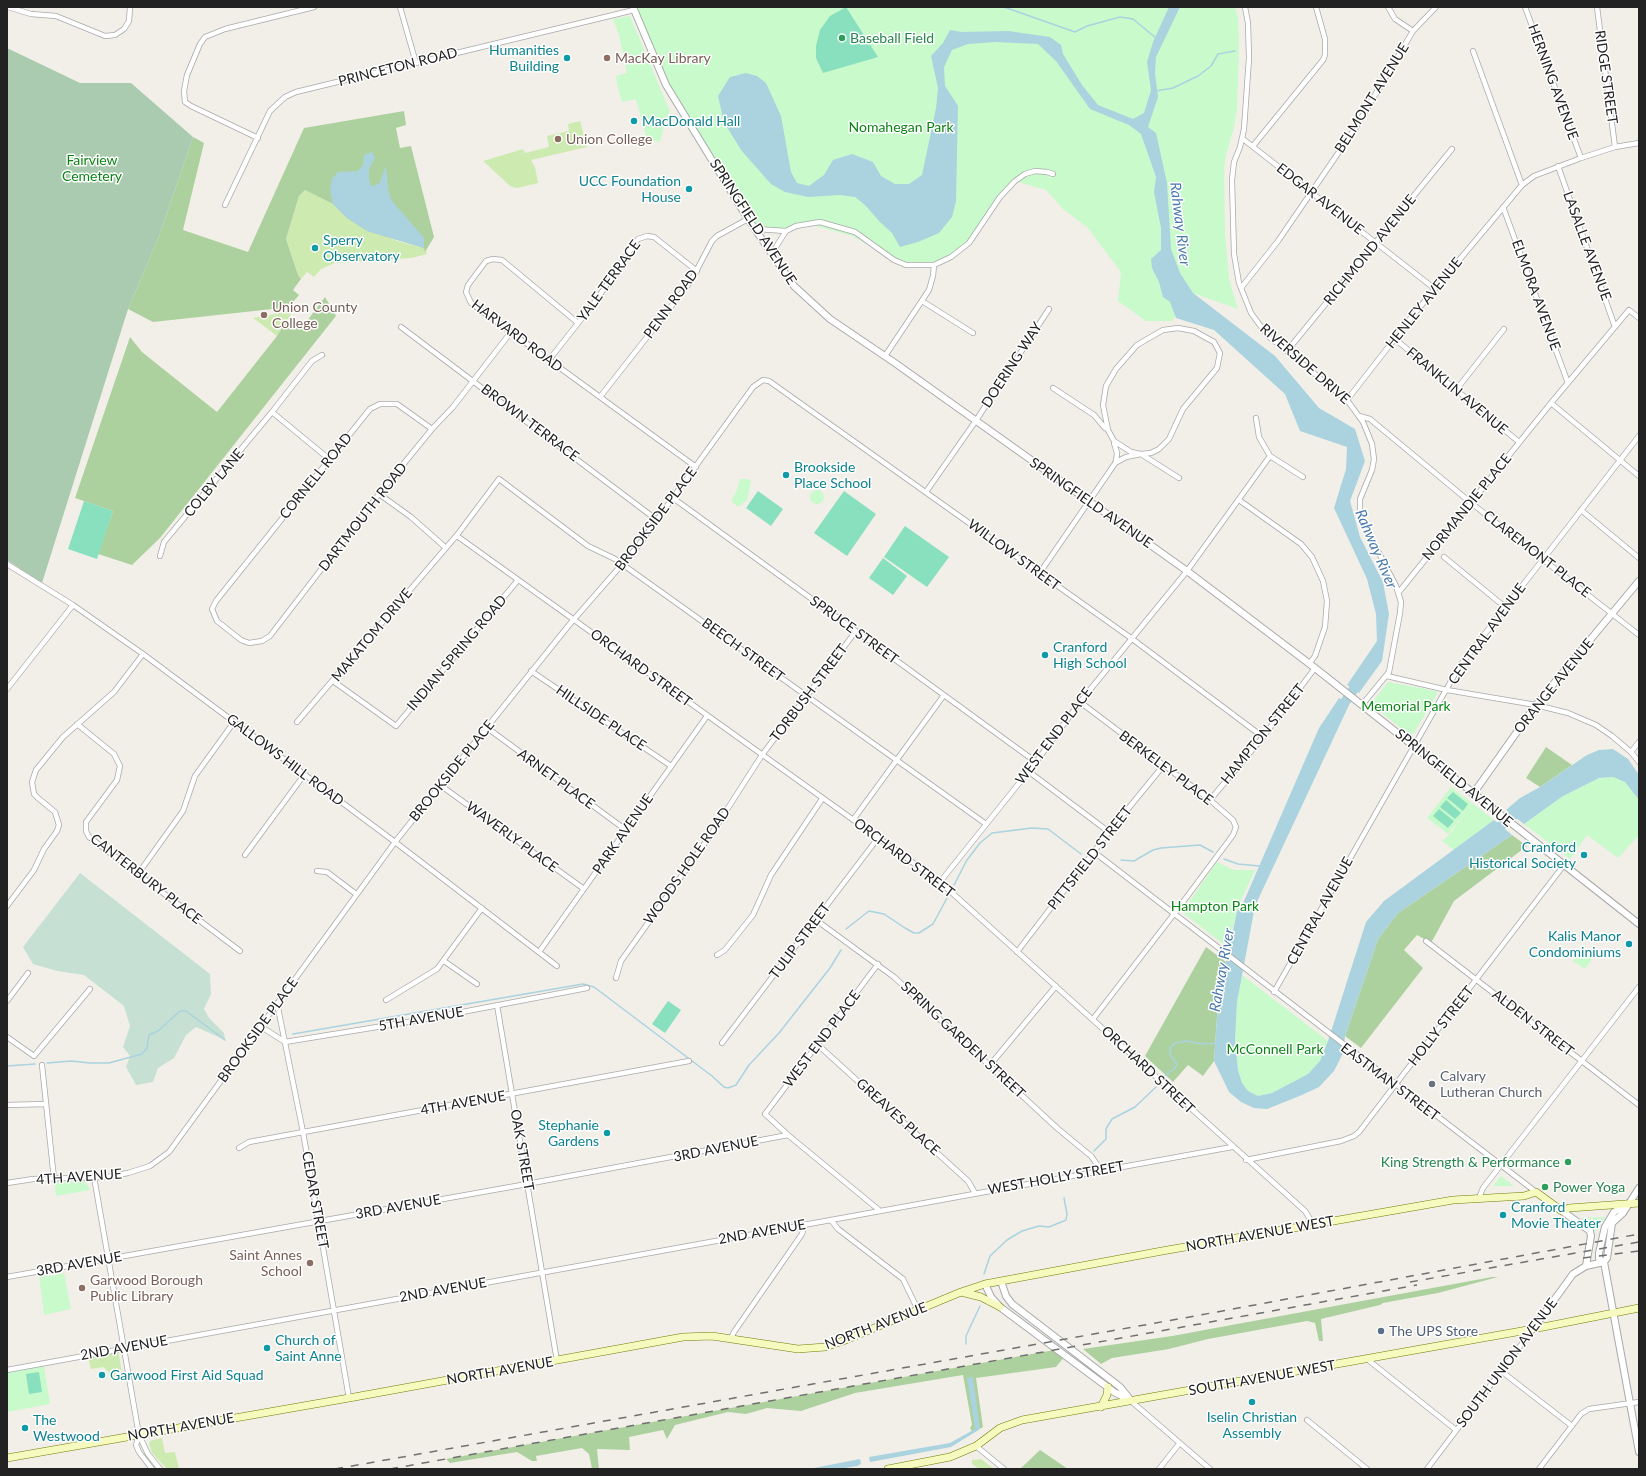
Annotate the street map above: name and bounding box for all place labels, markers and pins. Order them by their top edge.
place label: Baseball Field [850,30,934,46]
marker: Baseball Field [837,33,847,43]
place label: Humanities Building [489,42,559,74]
place label: MacKay Library [615,50,711,66]
marker: Humanities Building [562,53,572,63]
marker: MacKay Library [602,53,612,63]
place label: MacDonald Hall [642,113,740,129]
marker: MacDonald Hall [629,116,639,126]
place label: Union College [566,131,652,147]
marker: Union College [553,134,563,144]
place label: UCC Foundation House [579,173,681,206]
marker: UCC Foundation House [684,184,694,194]
place label: Sperry Observatory [323,232,400,264]
marker: Sperry Observatory [310,243,320,253]
place label: Union County College [272,299,357,332]
marker: Union County College [259,310,269,320]
place label: Brookside Place School [794,459,871,492]
marker: Brookside Place School [781,470,791,480]
place label: Cranford High School [1053,639,1127,672]
marker: Cranford High School [1040,650,1050,660]
place label: Cranford Historical Society [1469,839,1576,872]
marker: Cranford Historical Society [1579,850,1589,860]
place label: Kalis Manor Condominiums [1529,928,1621,960]
marker: Kalis Manor Condominiums [1624,939,1634,949]
place label: Calvary Lutheran Church [1440,1068,1542,1100]
marker: Calvary Lutheran Church [1427,1079,1437,1089]
place label: Stephanie Gardens [538,1117,599,1150]
marker: Stephanie Gardens [602,1128,612,1138]
place label: King Strength & Performance [1381,1154,1560,1170]
marker: King Strength & Performance [1563,1157,1573,1167]
place label: Power Yoga [1553,1179,1625,1195]
marker: Power Yoga [1540,1182,1550,1192]
place label: Cranford Movie Theater [1511,1199,1601,1232]
marker: Cranford Movie Theater [1498,1210,1508,1220]
place label: Saint Annes School [229,1247,302,1280]
marker: Saint Annes School [305,1258,315,1268]
place label: Garwood Borough Public Library [90,1272,203,1304]
marker: Garwood Borough Public Library [77,1283,87,1293]
place label: The UPS Store [1389,1323,1478,1339]
marker: The UPS Store [1376,1326,1386,1336]
place label: Church of Saint Anne [275,1332,342,1364]
marker: Church of Saint Anne [262,1343,272,1353]
place label: Garwood First Aid Squad [110,1367,264,1383]
marker: Garwood First Aid Squad [97,1370,107,1380]
marker: Iselin Christian Assembly [1247,1397,1257,1407]
place label: Iselin Christian Assembly [1207,1409,1297,1442]
place label: The Westwood [33,1412,100,1444]
marker: The Westwood [20,1423,30,1433]

